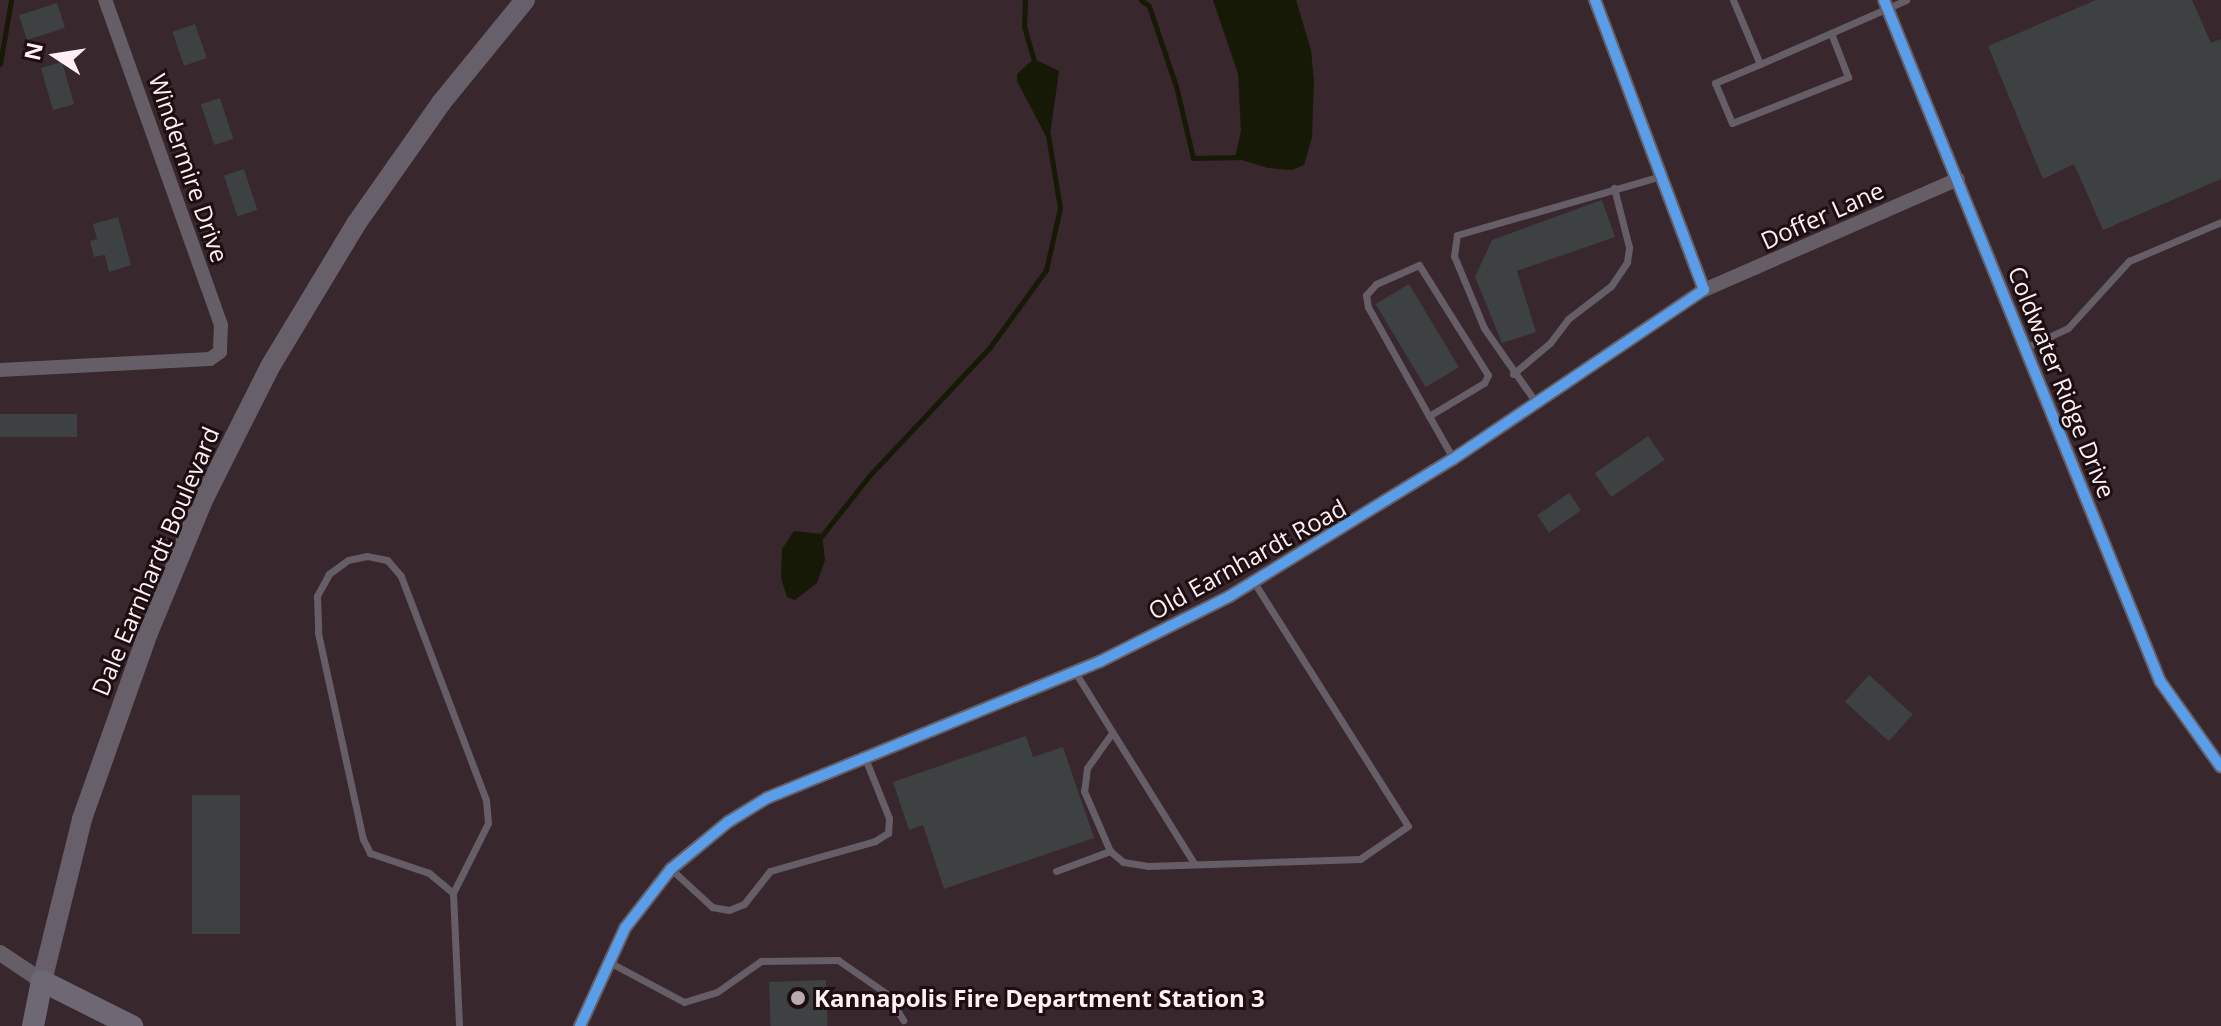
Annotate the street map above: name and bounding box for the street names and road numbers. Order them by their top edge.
street label: Windermire Drive [143,70,235,266]
street label: Doffer Lane [1756,175,1888,255]
street label: Coldwater Ridge Drive [2002,262,2122,502]
street label: Dale Earnhardt Boulevard [85,422,225,700]
street label: Old Earnhardt Road [1143,493,1351,625]

